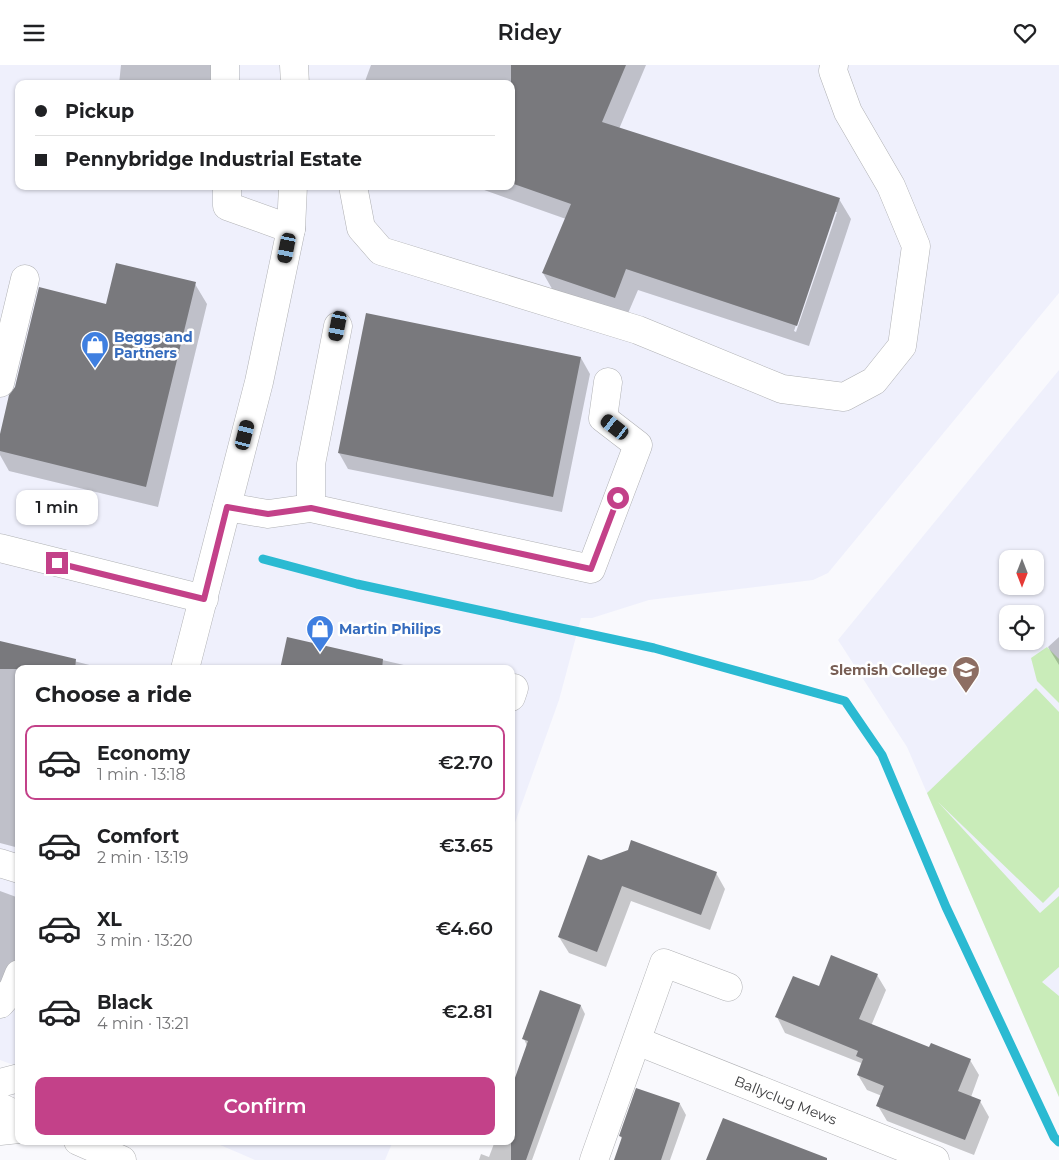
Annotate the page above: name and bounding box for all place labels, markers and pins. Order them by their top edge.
place label: Beggs and Partners [114,328,193,362]
shop icon: Beggs and Partners [80,330,110,369]
shop icon: Martin Philips [305,614,335,653]
place label: Martin Philips [339,620,441,638]
school or university icon: Slemish College [951,655,981,694]
place label: Slemish College [830,661,947,679]

